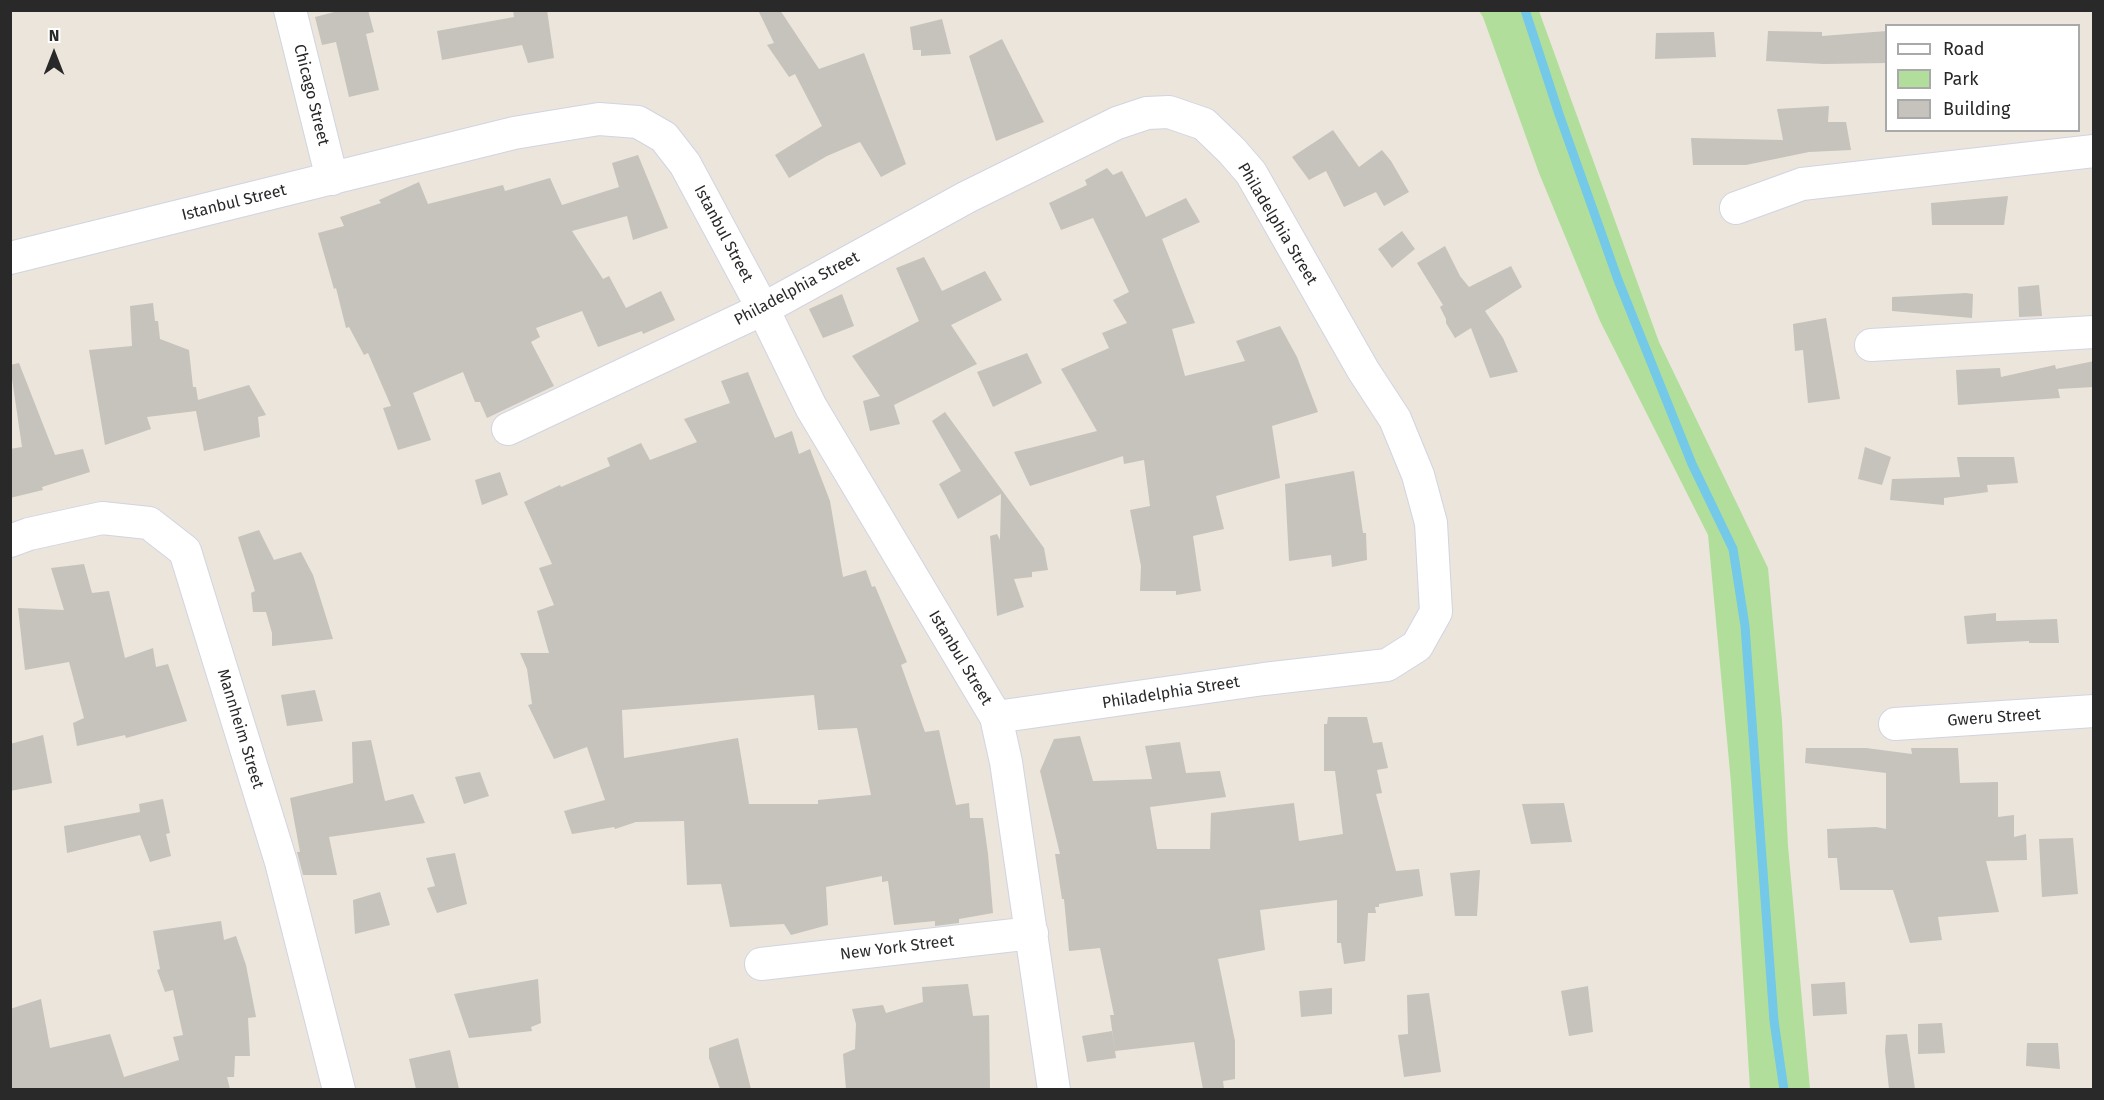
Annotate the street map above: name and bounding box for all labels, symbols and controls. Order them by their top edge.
north arrow [24,24,84,84]
legend [1885,24,2080,132]
text: N [49,26,59,45]
text: Road [1943,38,1985,60]
street label: Chicago Street [289,42,333,148]
text: Park [1943,68,1978,90]
text: Building [1943,98,2010,120]
street label: Philadelphia Street [1233,160,1321,288]
street label: Istanbul Street [180,181,288,225]
street label: Istanbul Street [689,182,757,286]
street label: Philadelphia Street [731,248,863,330]
street label: Istanbul Street [924,607,996,709]
street label: Mannheim Street [213,667,267,791]
street label: Philadelphia Street [1101,673,1241,713]
street label: Gweru Street [1947,705,2041,731]
street label: New York Street [839,931,955,965]

